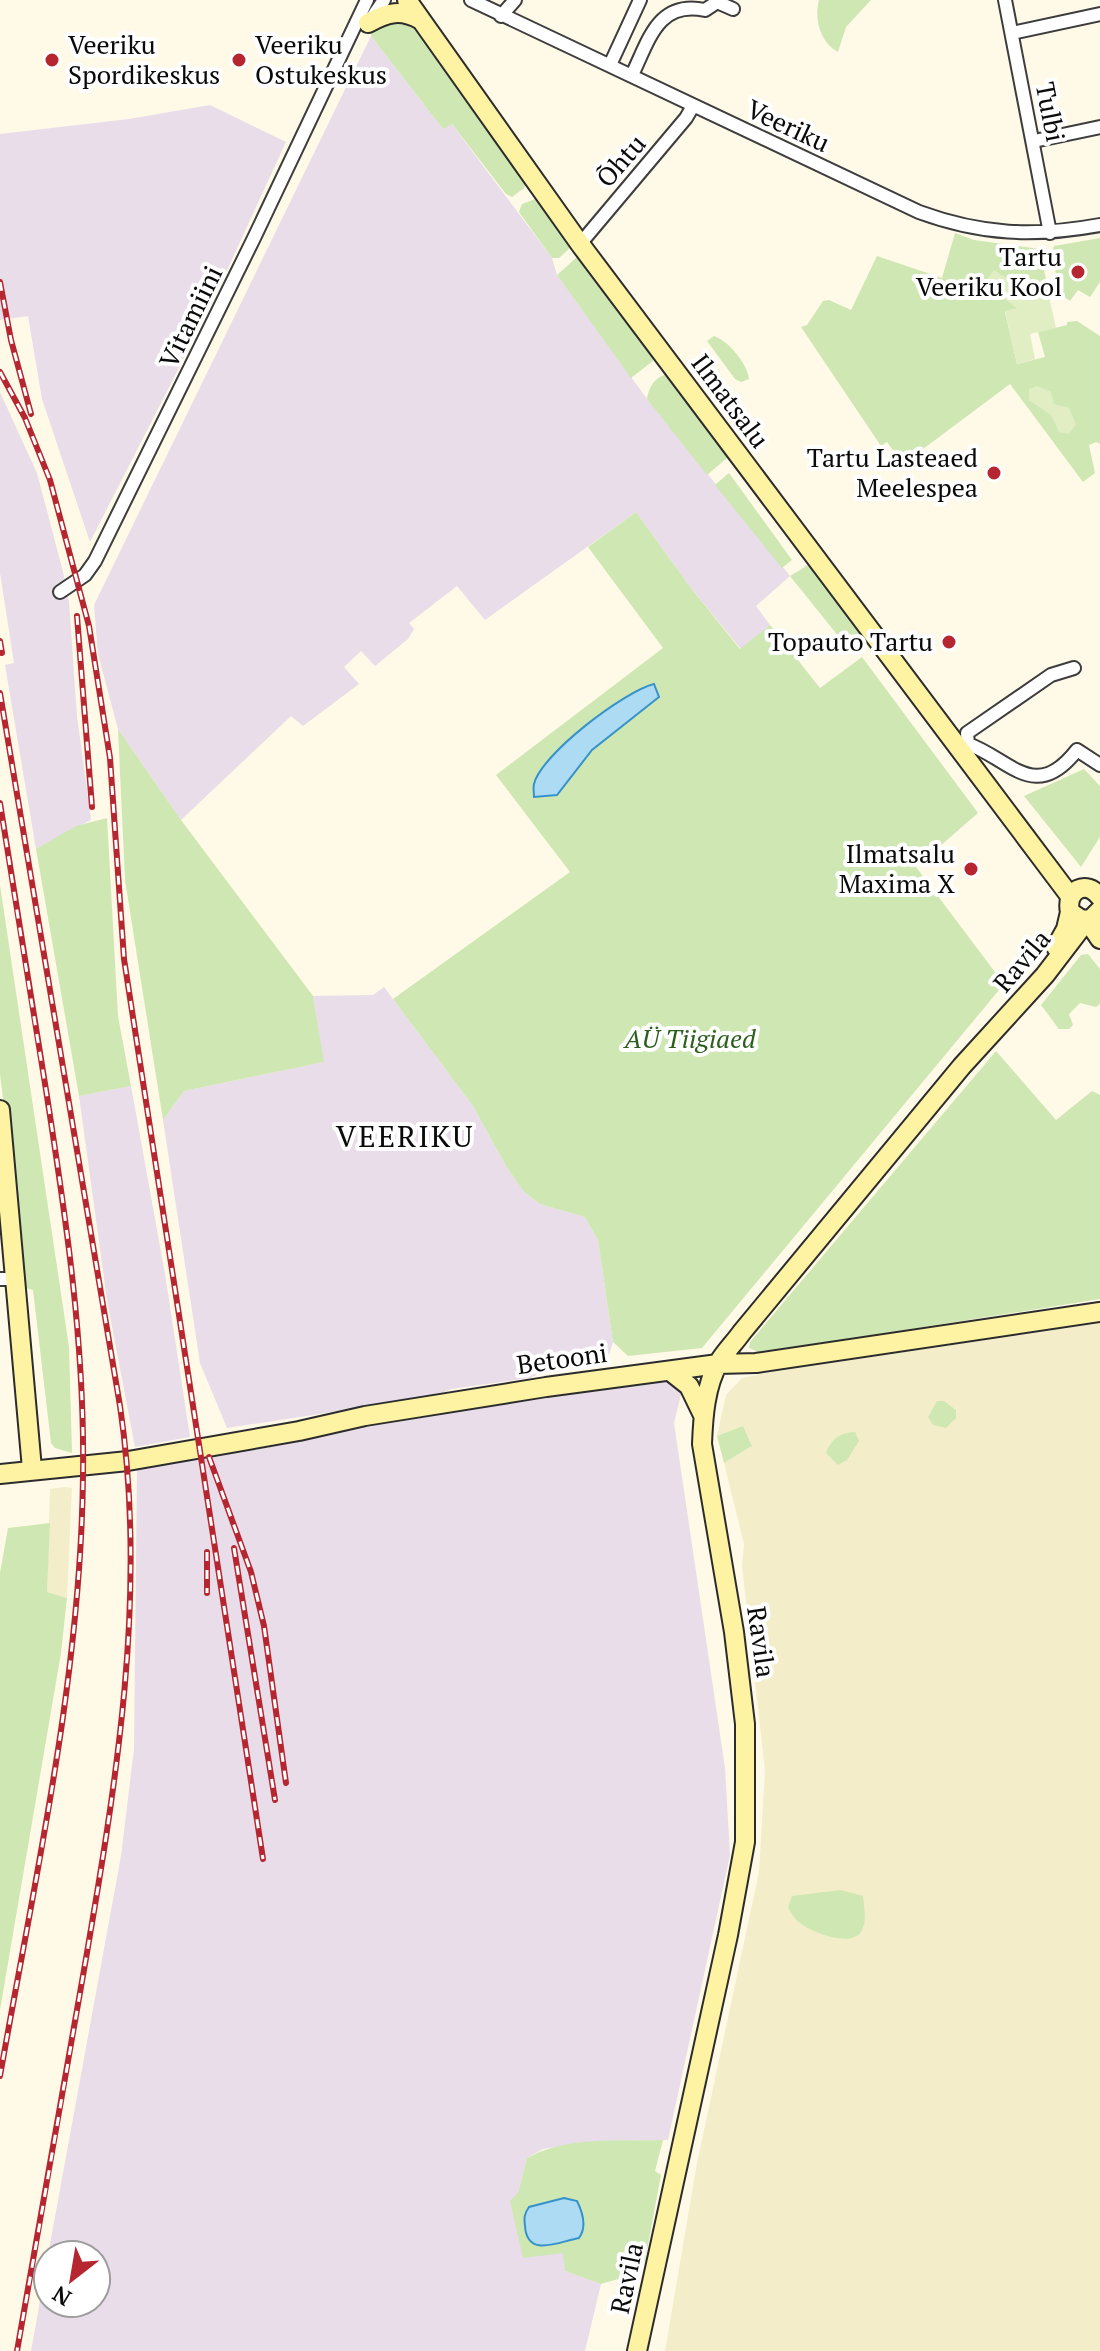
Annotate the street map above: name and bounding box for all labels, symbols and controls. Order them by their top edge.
place label: Veeriku Spordikeskus [68,27,220,91]
place label: Veeriku Ostukeskus [255,27,387,91]
marker: Veeriku Spordikeskus [43,51,61,69]
marker: Veeriku Ostukeskus [230,51,248,69]
street label: Tulbi [1029,79,1073,145]
street label: Veeriku [741,91,835,159]
street label: Õhtu [588,127,653,194]
place label: Tartu Veeriku Kool [916,239,1062,303]
street label: Vitamiini [151,260,229,373]
marker: Tartu Veeriku Kool [1069,263,1087,281]
street label: Ilmatsalu [684,347,777,454]
place label: Tartu Lasteaed Meelespea [807,440,978,504]
marker: Tartu Lasteaed Meelespea [985,464,1003,482]
place label: Topauto Tartu [768,624,933,658]
marker: Topauto Tartu [940,633,958,651]
place label: Ilmatsalu Maxima X [839,836,956,900]
marker: Ilmatsalu Maxima X [962,860,980,878]
street label: Ravila [985,922,1057,999]
park label: AÜ Tiigiaed [622,1021,757,1055]
district label: VEERIKU [336,1116,474,1156]
street label: Betooni [515,1335,609,1381]
street label: Ravila [740,1604,784,1680]
north arrow [32,2239,112,2319]
street label: Ravila [602,2239,650,2316]
text: N [47,2280,76,2313]

